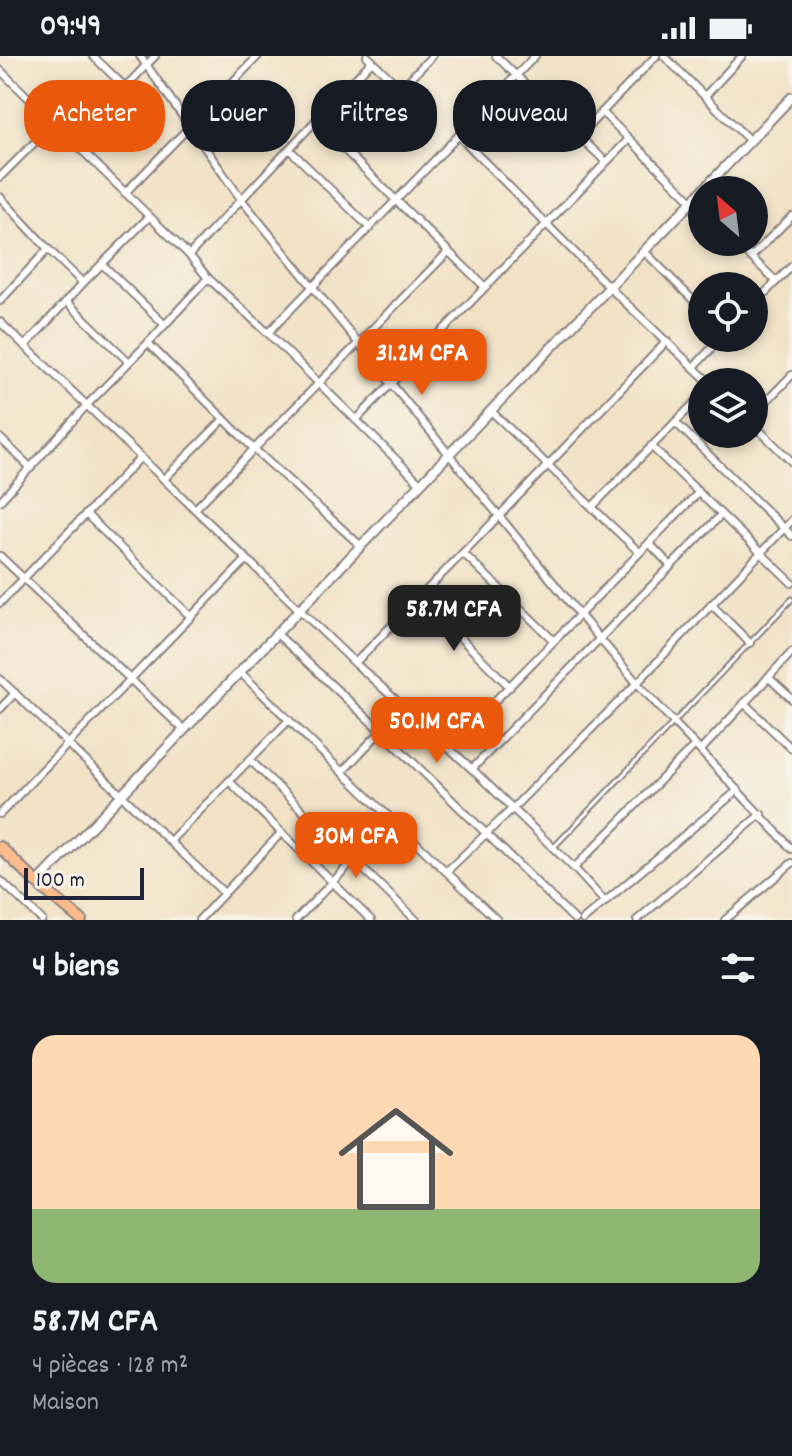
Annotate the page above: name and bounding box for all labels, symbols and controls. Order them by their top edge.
text: 09:49 [40,7,101,50]
chip: Acheter [24,80,165,152]
chip: Louer [181,80,295,152]
chip: Filtres [311,80,437,152]
chip: Nouveau [453,80,596,152]
north arrow [688,176,768,256]
map controls [688,176,768,448]
button: locate [688,272,768,352]
pin: 31.2M CFA [330,329,514,397]
text: 31.2M CFA [376,336,468,373]
button: layers [688,368,768,448]
pin: 58.7M CFA [362,585,546,653]
text: 58.7M CFA [406,592,502,629]
pin: 50.1M CFA [345,697,529,765]
text: 50.1M CFA [389,704,485,741]
pin: 30M CFA [282,812,430,880]
text: 30M CFA [313,819,399,856]
scale bar [24,864,144,900]
text: 100 m [36,866,85,897]
text: 4 biens [32,944,120,993]
icon: filters [716,946,760,990]
icon: home [324,1087,468,1231]
text: 58.7M CFA [32,1299,158,1348]
text: 4 pièces · 128 m² [32,1348,188,1385]
text: Maison [32,1385,99,1422]

